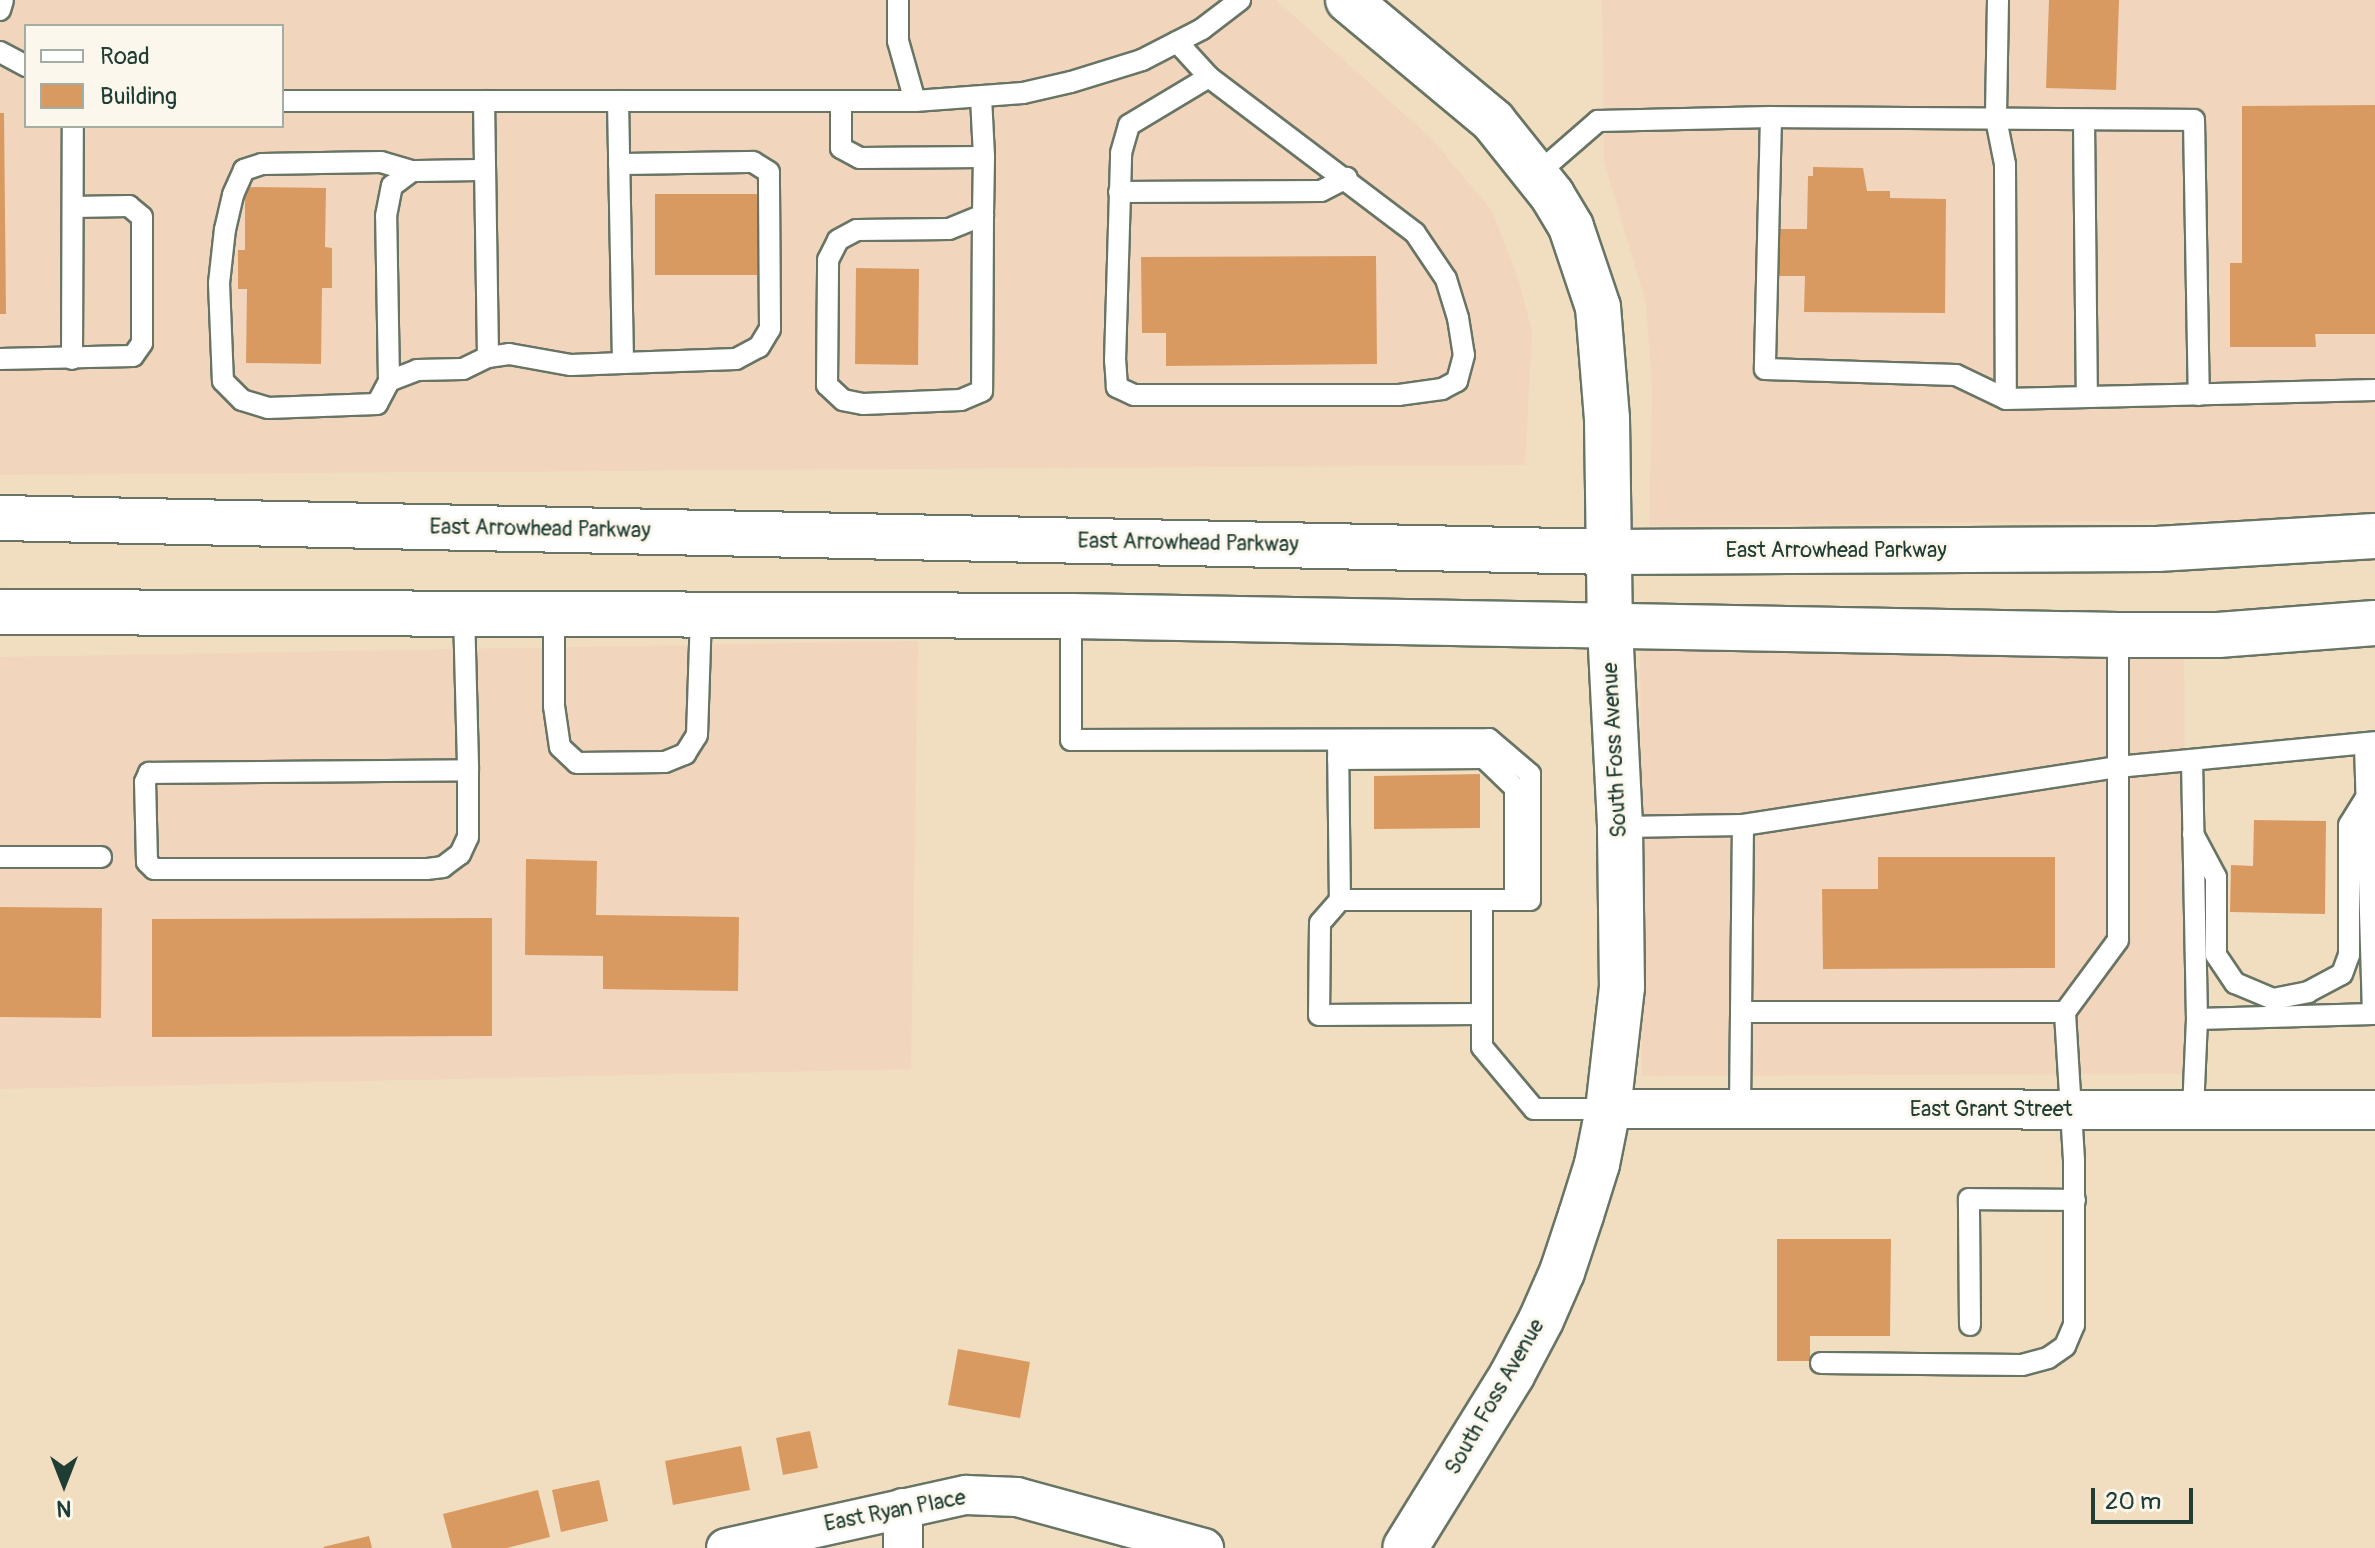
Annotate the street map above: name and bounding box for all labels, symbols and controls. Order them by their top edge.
legend [24,24,284,128]
text: Road [100,42,150,71]
text: Building [100,82,177,111]
street label: East Arrowhead Parkway [429,514,651,544]
street label: East Arrowhead Parkway [1077,528,1299,558]
street label: East Arrowhead Parkway [1725,538,1947,564]
street label: South Foss Avenue [1597,662,1633,838]
street label: East Grant Street [1910,1097,2072,1123]
street label: South Foss Avenue [1440,1314,1550,1480]
north arrow [24,1444,104,1524]
scale bar [2095,1472,2197,1522]
street label: East Ryan Place [822,1484,968,1538]
text: 20 m [2105,1487,2161,1516]
text: N [57,1494,71,1522]

